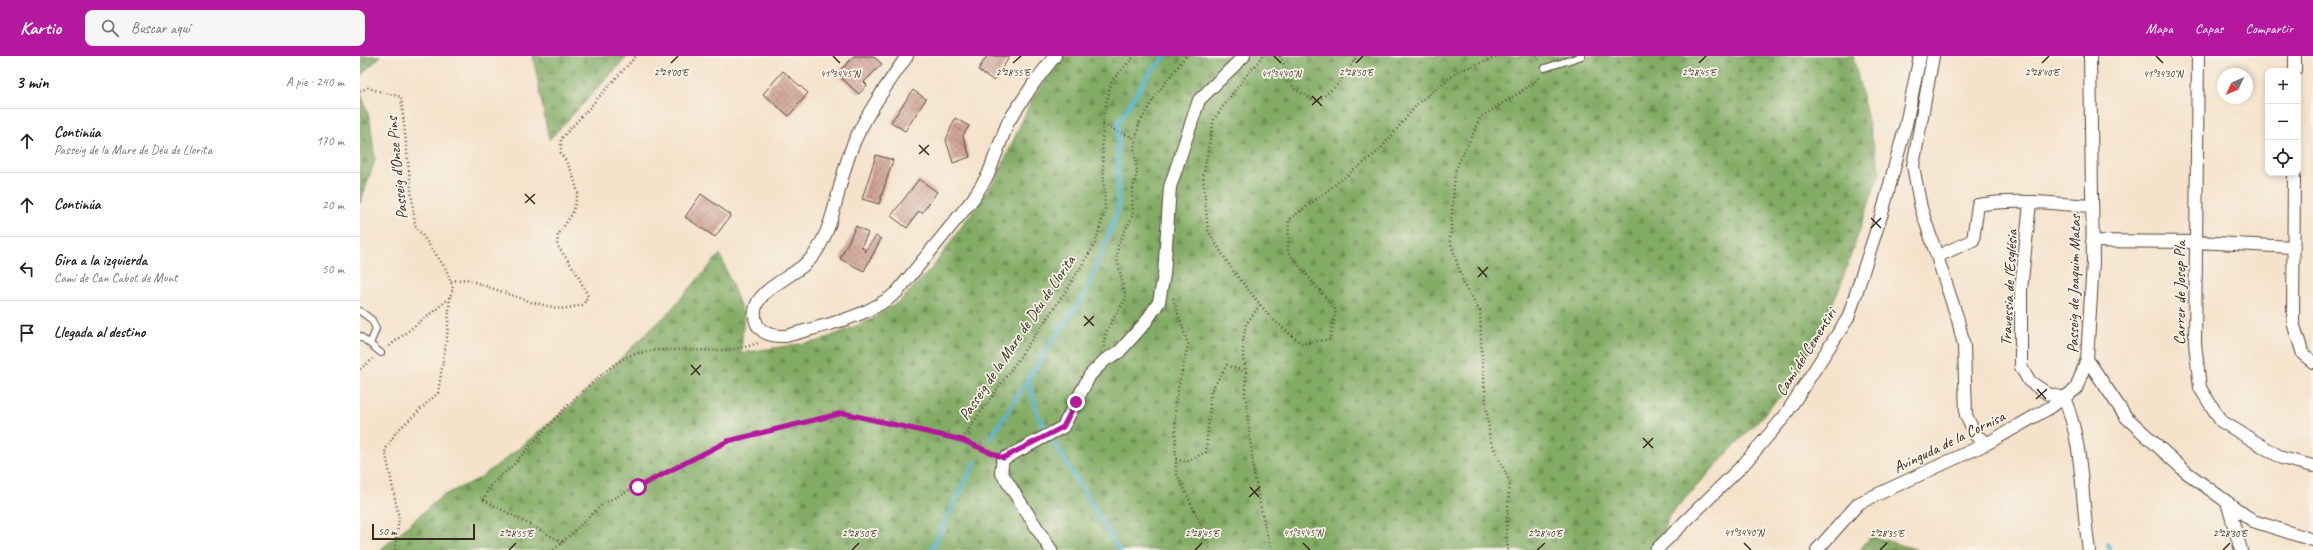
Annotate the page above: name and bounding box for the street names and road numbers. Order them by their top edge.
street label: Passeig d'Onze Pins [382,114,412,220]
street label: Passeig de Joaquim Matas [2063,213,2085,353]
street label: Travessia de l'Església [1996,228,2022,347]
street label: Carrer de Josep Pla [2170,240,2190,345]
street label: Passeig de la Mare de Déu de Llorita [954,251,1080,424]
street label: Camí del Cementiri [1771,303,1842,400]
street label: Avinguda de la Cornisa [1890,406,2009,478]

